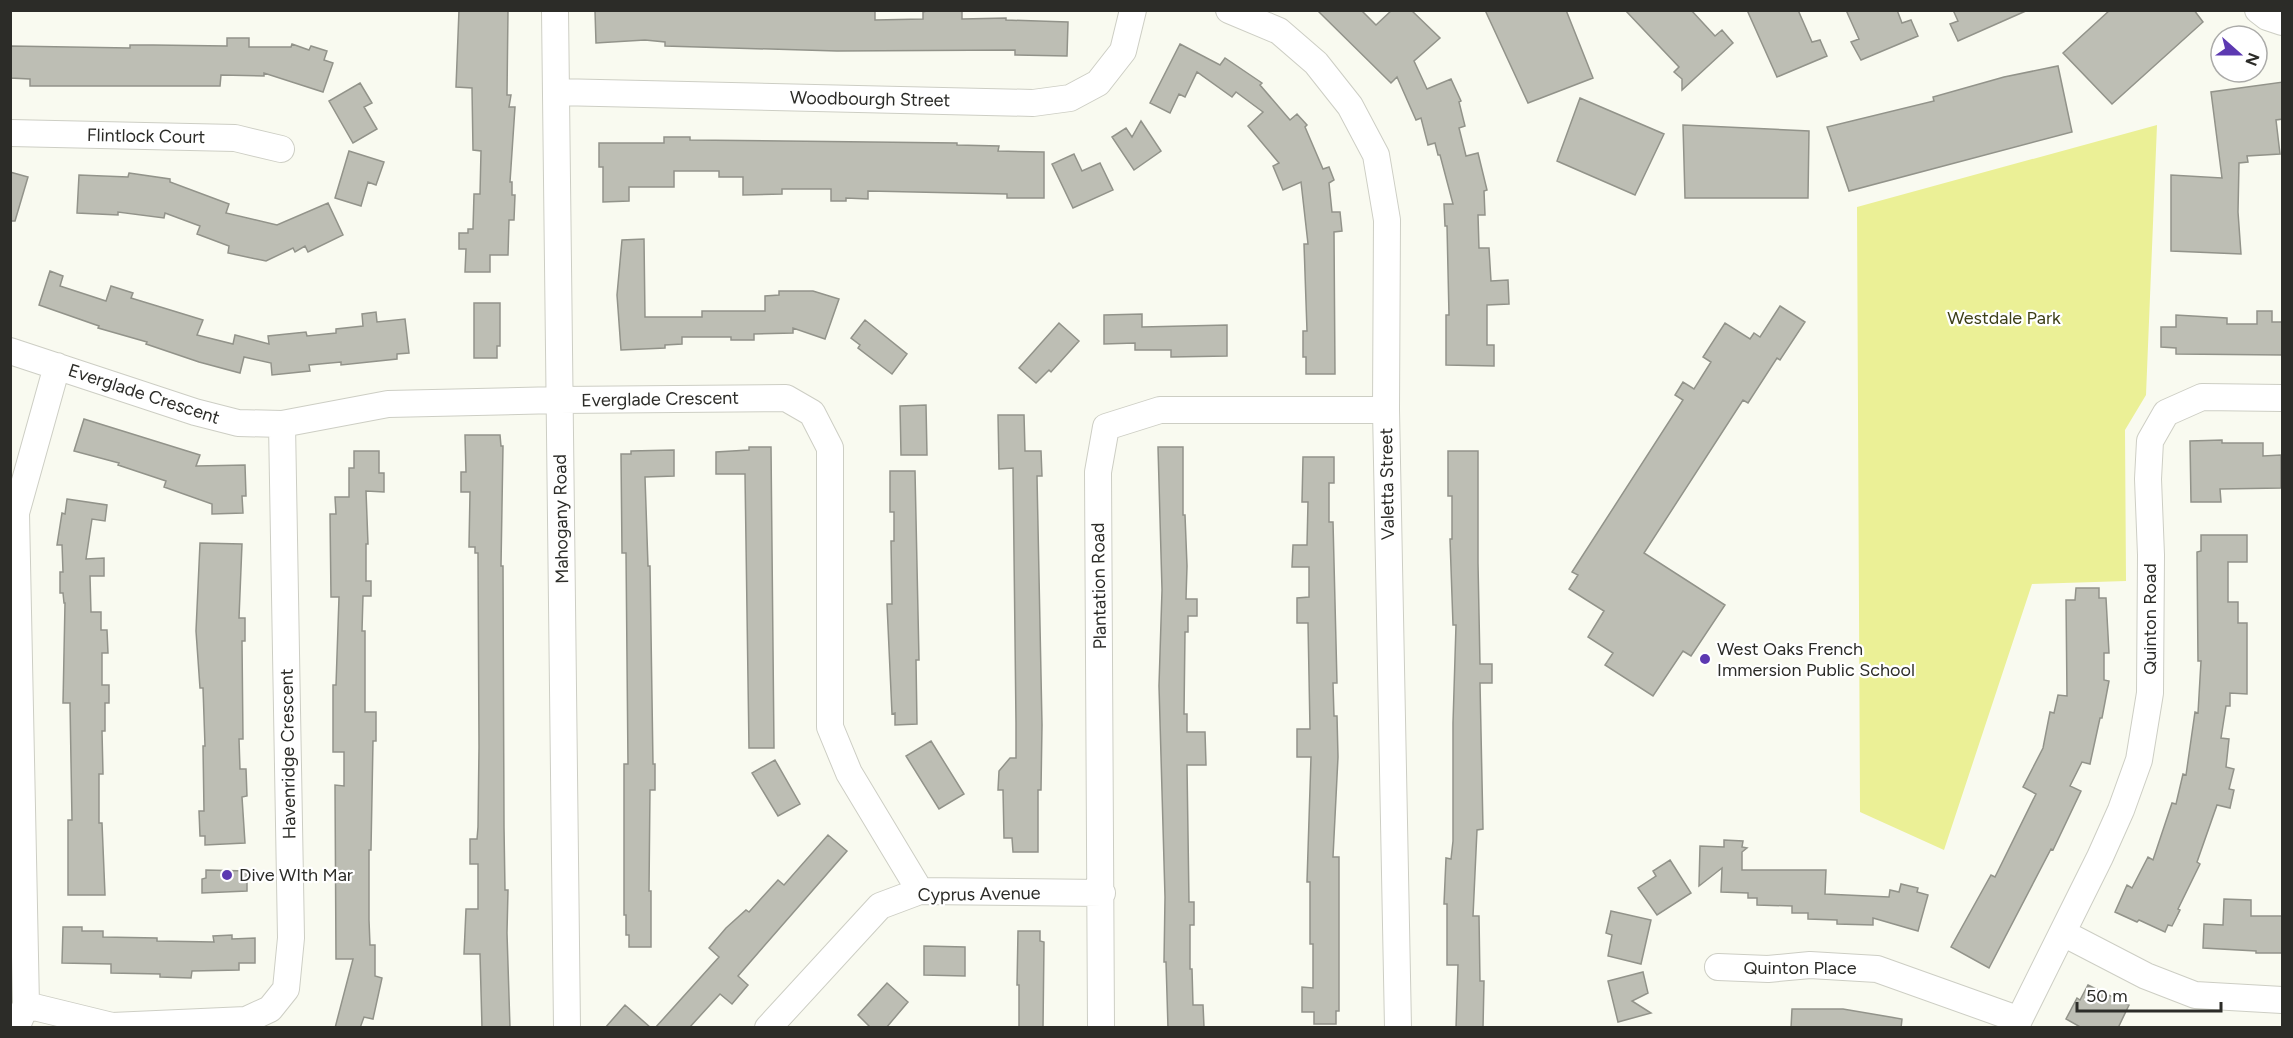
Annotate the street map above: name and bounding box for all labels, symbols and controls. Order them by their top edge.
north arrow [2209,24,2269,84]
text: N [2241,50,2264,68]
street label: Woodbourgh Street [790,87,951,111]
street label: Flintlock Court [87,124,206,148]
park label: Westdale Park [1947,307,2061,329]
street label: Everglade Crescent [65,359,223,429]
street label: Everglade Crescent [581,387,739,411]
street label: Valetta Street [1375,427,1399,540]
street label: Mahogany Road [549,454,573,584]
street label: Plantation Road [1087,522,1111,650]
street label: Quinton Road [2139,563,2161,675]
place label: West Oaks French Immersion Public School [1717,638,1915,681]
marker: West Oaks French Immersion Public School [1698,652,1712,666]
street label: Havenridge Crescent [276,668,300,840]
place label: Dive WIth Mar [239,864,353,886]
marker: Dive WIth Mar [220,868,234,882]
street label: Cyprus Avenue [917,882,1041,906]
street label: Quinton Place [1743,957,1857,979]
scale bar [2077,975,2221,1013]
text: 50 m [2086,985,2128,1007]

